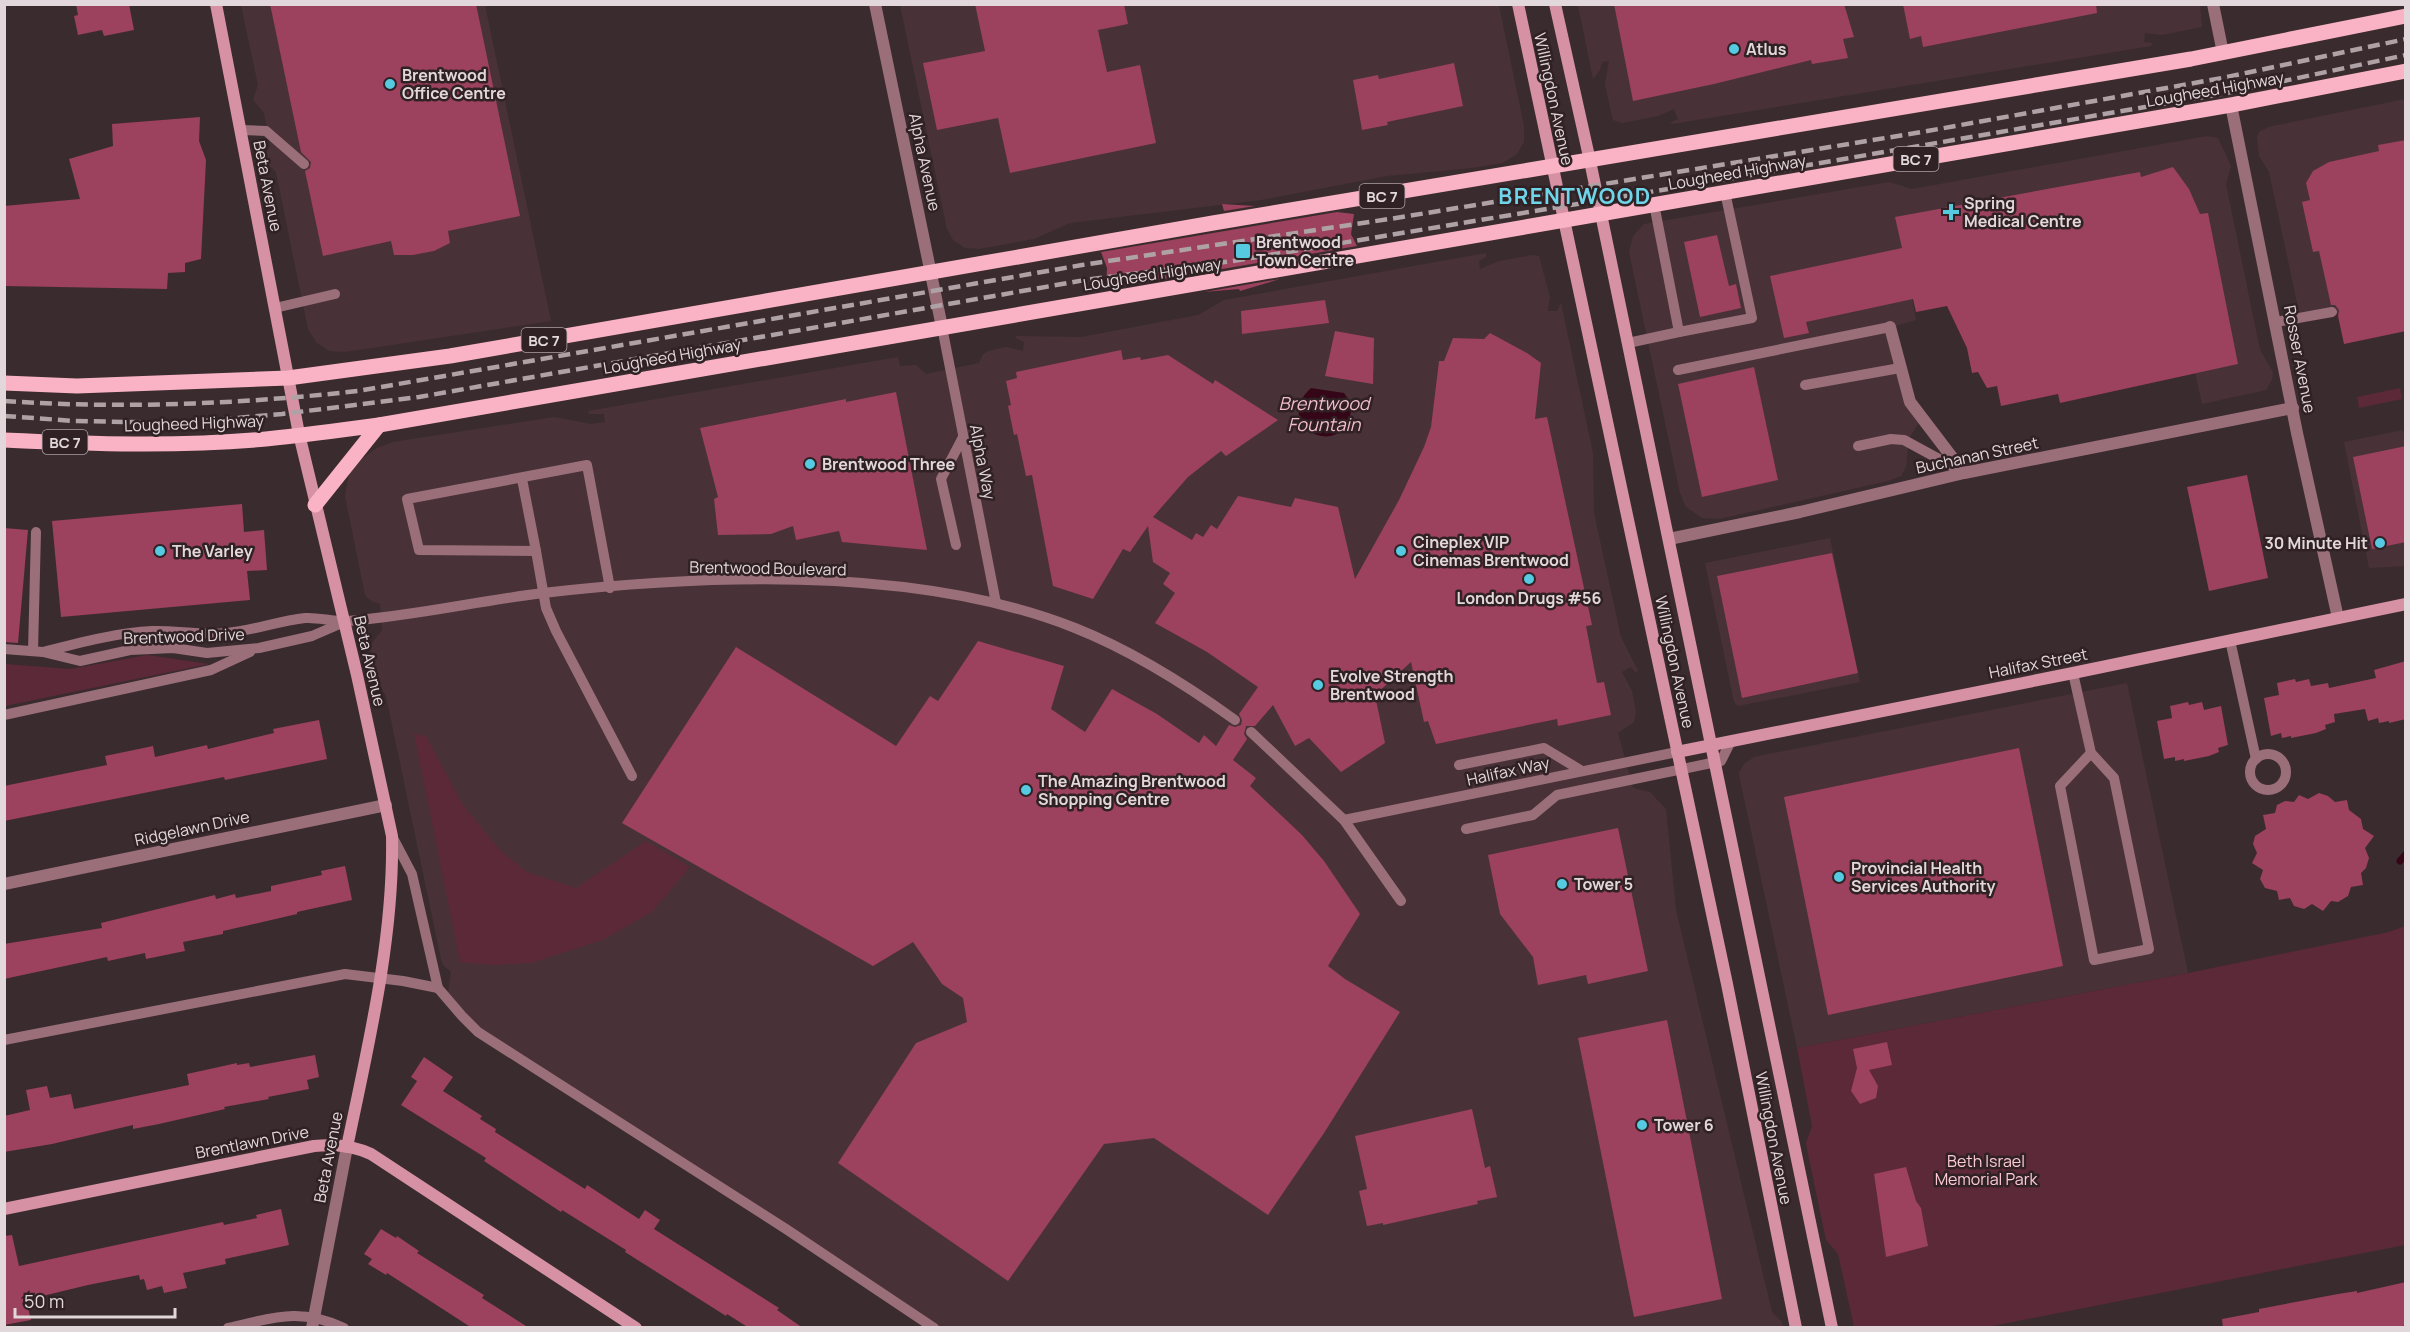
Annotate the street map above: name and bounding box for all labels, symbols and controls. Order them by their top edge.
street label: Willingdon Avenue [1529,31,1579,167]
place label: Atlus [1746,38,1787,60]
marker: Atlus [1727,42,1741,56]
place label: Brentwood Office Centre [402,64,506,104]
street label: Lougheed Highway [2144,66,2286,112]
marker: Brentwood Office Centre [383,77,397,91]
street label: Alpha Avenue [904,111,946,213]
street label: Beta Avenue [248,139,288,233]
road number: BC 7 [1894,147,1938,171]
street label: Lougheed Highway [1666,149,1808,195]
district label: BRENTWOOD [1498,181,1652,211]
road number: BC 7 [1360,184,1404,208]
place label: Spring Medical Centre [1964,192,2082,232]
marker: Spring Medical Centre [1942,203,1960,221]
place label: Brentwood Town Centre [1256,231,1354,271]
marker: Brentwood Town Centre [1234,242,1252,260]
street label: Lougheed Highway [1081,252,1223,296]
street label: Rosser Avenue [2279,303,2321,415]
road number: BC 7 [522,328,566,352]
street label: Lougheed Highway [601,333,743,379]
water label: Brentwood Fountain [1279,391,1372,436]
street label: Lougheed Highway [124,410,265,436]
street label: Alpha Way [965,423,1001,502]
road number: BC 7 [42,430,88,454]
street label: Buchanan Street [1914,431,2040,479]
place label: Brentwood Three [822,453,956,475]
marker: Brentwood Three [803,457,817,471]
place label: Cineplex VIP Cinemas Brentwood [1413,531,1569,571]
place label: 30 Minute Hit [2265,532,2368,554]
marker: 30 Minute Hit [2373,536,2387,550]
place label: The Varley [172,540,253,562]
marker: The Varley [153,544,167,558]
marker: Cineplex VIP Cinemas Brentwood [1394,544,1408,558]
street label: Brentwood Boulevard [689,556,847,580]
marker: London Drugs #56 [1522,572,1536,586]
place label: London Drugs #56 [1457,587,1601,609]
street label: Willingdon Avenue [1650,594,1700,730]
street label: Beta Avenue [349,613,391,709]
street label: Brentwood Drive [123,623,245,649]
street label: Halifax Street [1987,643,2089,683]
place label: Evolve Strength Brentwood [1330,665,1454,705]
marker: Evolve Strength Brentwood [1311,678,1325,692]
street label: Halifax Way [1464,751,1552,791]
place label: The Amazing Brentwood Shopping Centre [1038,770,1226,810]
marker: The Amazing Brentwood Shopping Centre [1019,783,1033,797]
street label: Ridgelawn Drive [133,805,251,851]
place label: Provincial Health Services Authority [1851,857,1995,897]
marker: Provincial Health Services Authority [1832,870,1846,884]
place label: Tower 5 [1574,873,1633,895]
marker: Tower 5 [1555,877,1569,891]
street label: Willingdon Avenue [1750,1070,1798,1206]
street label: Beta Avenue [308,1110,348,1204]
place label: Tower 6 [1654,1114,1714,1136]
marker: Tower 6 [1635,1118,1649,1132]
street label: Brentlawn Drive [193,1120,311,1164]
park label: Beth Israel Memorial Park [1935,1150,2038,1190]
scale bar [15,1281,176,1319]
text: 50 m [24,1289,64,1313]

